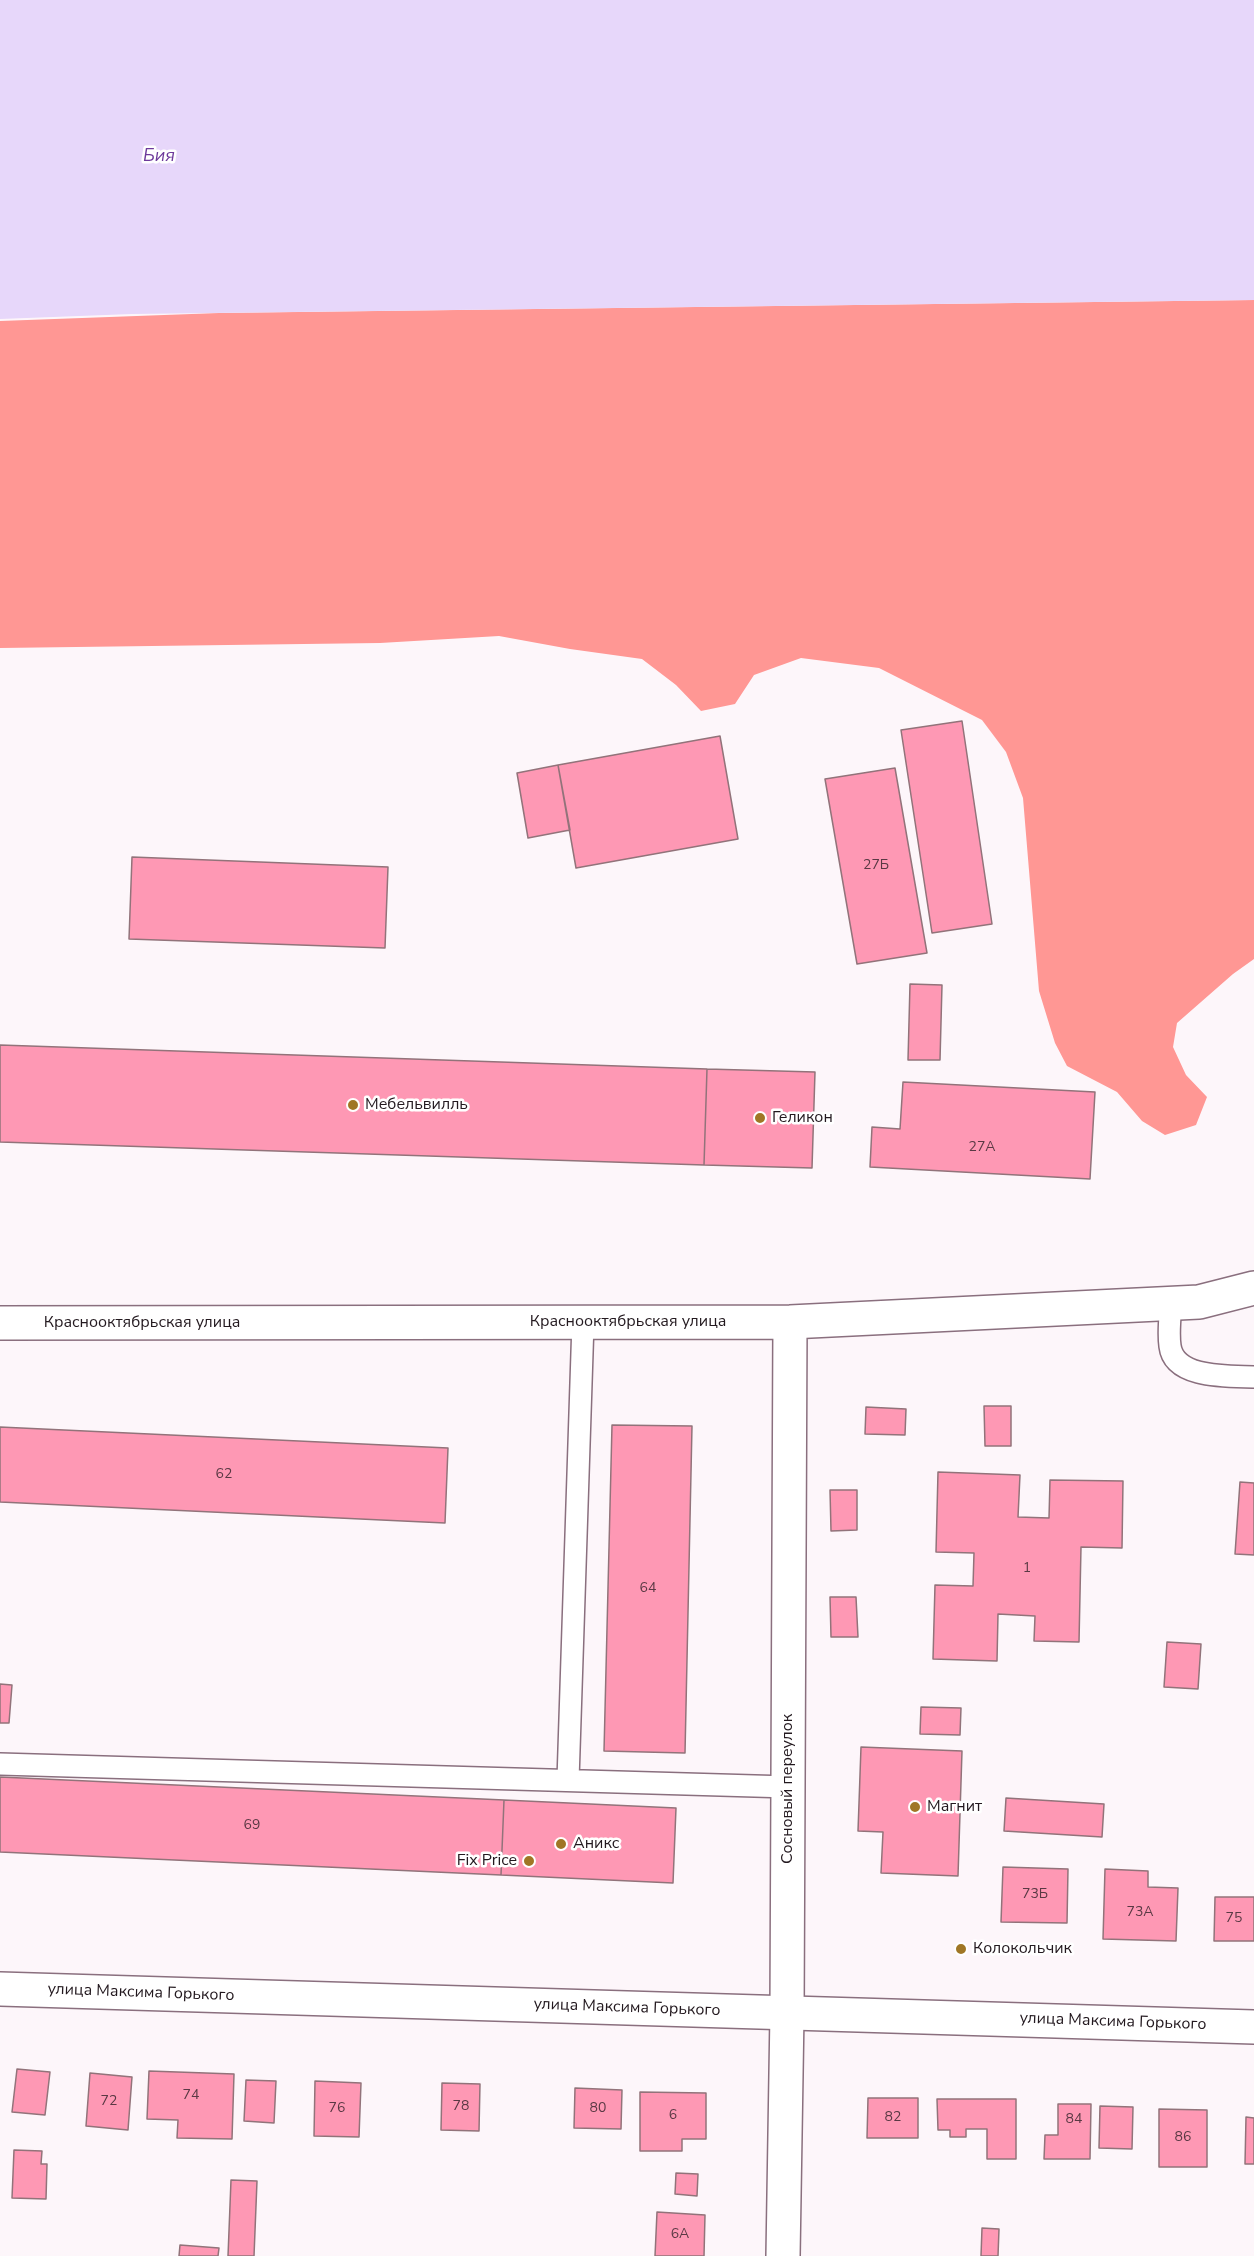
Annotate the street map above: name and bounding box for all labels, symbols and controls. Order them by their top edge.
water label: Бия [143,146,175,168]
house number: 27Б [863,858,889,874]
place label: Мебельвилль [365,1095,468,1115]
marker: Мебельвилль [346,1098,360,1112]
place label: Геликон [772,1108,833,1128]
marker: Геликон [753,1111,767,1125]
house number: 27А [968,1140,996,1156]
street label: Краснооктябрьская улица [530,1312,726,1332]
street label: Краснооктябрьская улица [44,1313,240,1333]
house number: 62 [216,1467,232,1483]
house number: 1 [1023,1561,1031,1577]
house number: 64 [640,1581,656,1597]
street label: Сосновый переулок [778,1714,798,1864]
place label: Магнит [927,1797,982,1817]
marker: Магнит [908,1800,922,1814]
house number: 69 [244,1818,260,1834]
place label: Аникс [573,1834,619,1854]
marker: Аникс [554,1837,568,1851]
place label: Fix Price [457,1851,517,1871]
marker: Fix Price [522,1854,536,1868]
house number: 73Б [1022,1887,1048,1903]
house number: 73А [1126,1905,1154,1921]
house number: 75 [1226,1911,1242,1927]
place label: Колокольчик [973,1939,1072,1959]
marker: Колокольчик [954,1942,968,1956]
street label: улица Максима Горького [47,1980,235,2006]
street label: улица Максима Горького [533,1995,721,2021]
street label: улица Максима Горького [1019,2009,1207,2035]
house number: 74 [183,2088,199,2104]
house number: 72 [101,2094,117,2110]
house number: 78 [453,2099,469,2115]
house number: 76 [329,2101,345,2117]
house number: 80 [590,2101,606,2117]
house number: 6 [669,2108,677,2124]
house number: 82 [885,2110,901,2126]
house number: 84 [1066,2112,1082,2128]
house number: 86 [1175,2130,1191,2146]
house number: 6А [671,2227,689,2243]

